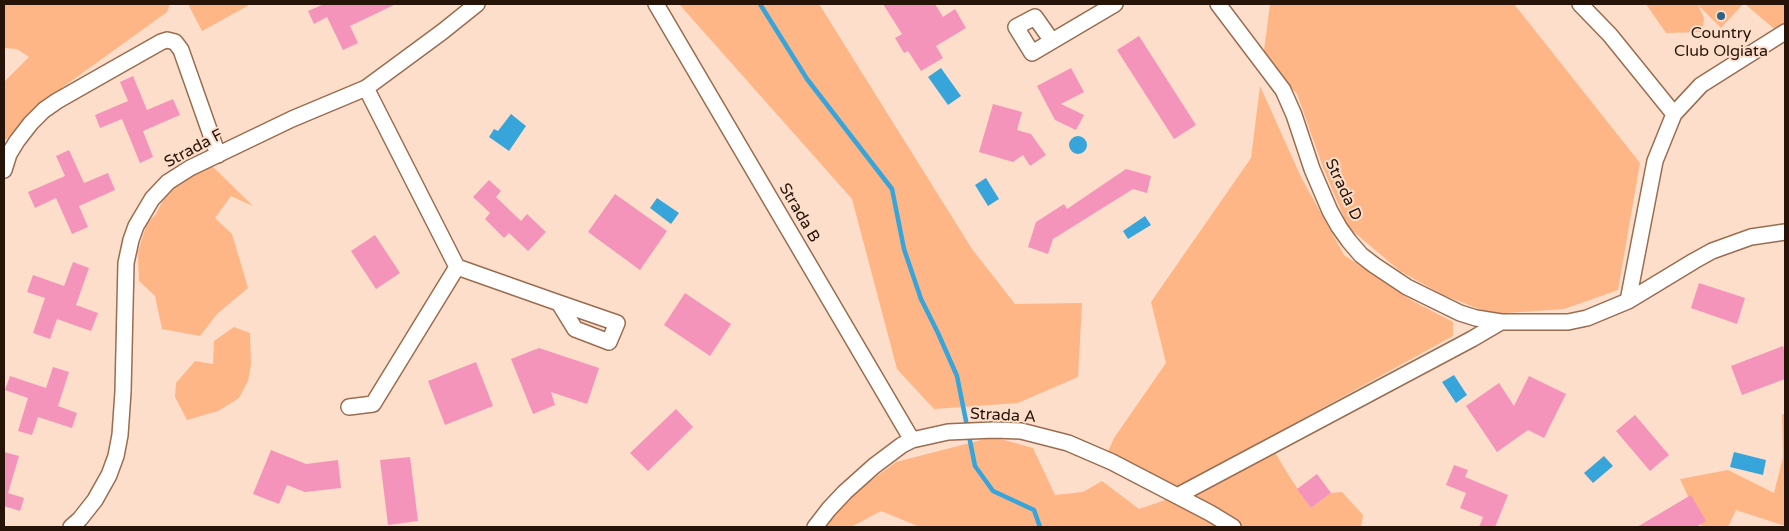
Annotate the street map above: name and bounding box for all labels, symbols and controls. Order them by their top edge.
marker: Country Club Olgiata [1715,10,1727,22]
place label: Country Club Olgiata [1674,24,1768,62]
street label: Strada F [161,126,227,172]
street label: Strada D [1320,156,1366,224]
street label: Strada B [774,180,824,246]
street label: Strada A [970,405,1036,427]

